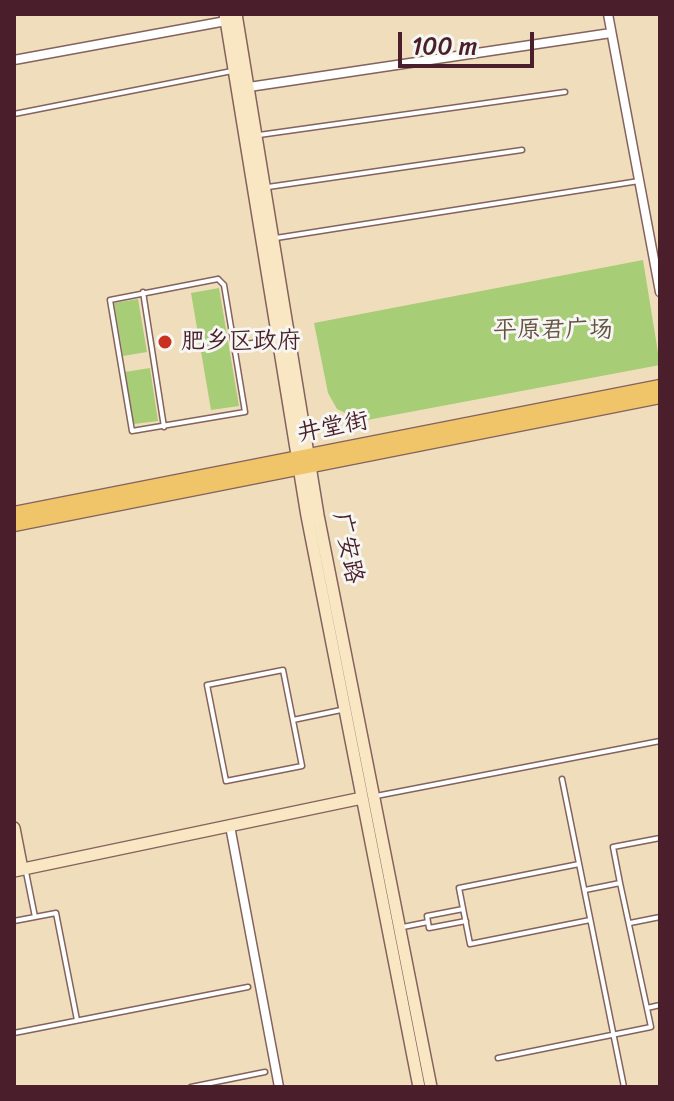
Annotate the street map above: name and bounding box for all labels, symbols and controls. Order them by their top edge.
scale bar [402,16,538,66]
text: 100 m [412,25,477,67]
park label: 平原君广场 [493,317,613,345]
place label: 肥乡区政府 [181,328,301,356]
marker: 肥乡区政府 [156,333,174,351]
street label: 井堂街 [295,407,371,449]
street label: 广安路 [326,510,368,586]

